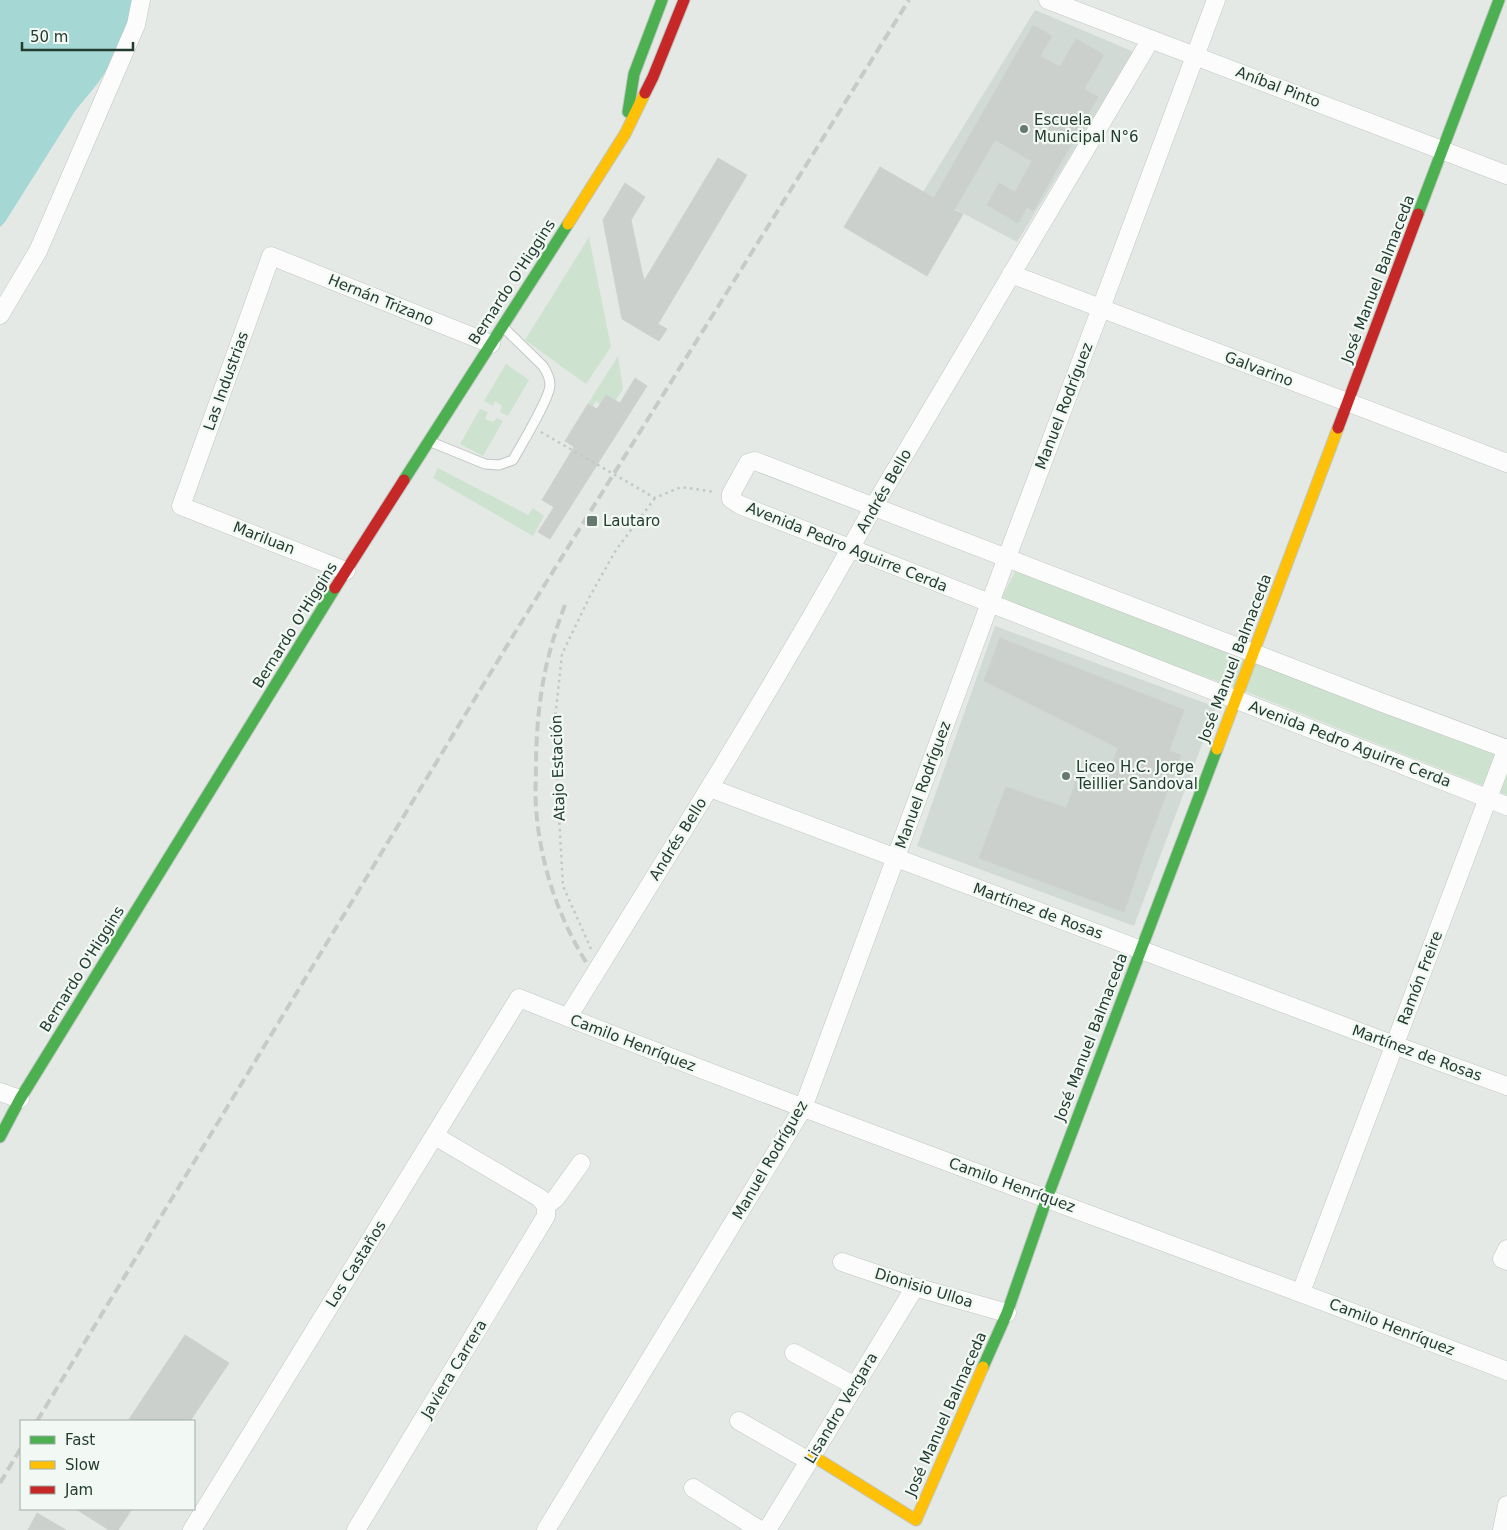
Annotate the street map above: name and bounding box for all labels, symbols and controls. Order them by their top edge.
scale bar [22,20,134,52]
text: 50 m [30,28,68,46]
street label: Aníbal Pinto [1233,63,1323,111]
place label: Escuela Municipal N°6 [1034,111,1138,146]
marker: Escuela Municipal N°6 [1018,123,1030,135]
street label: José Manuel Balmaceda [1337,193,1418,366]
street label: Bernardo O'Higgins [465,216,559,348]
street label: Hernán Trizano [326,271,436,329]
street label: Las Industrias [200,329,252,433]
street label: Manuel Rodríguez [1032,340,1096,472]
street label: Galvarino [1222,348,1296,390]
street label: Andrés Bello [853,446,915,536]
street label: Avenida Pedro Aguirre Cerda [744,498,950,596]
place label: Lautaro [603,512,660,530]
marker: Lautaro [585,514,599,528]
street label: Mariluan [231,518,297,558]
street label: Bernardo O'Higgins [249,558,341,691]
street label: José Manuel Balmaceda [1194,572,1275,745]
street label: Avenida Pedro Aguirre Cerda [1246,697,1454,791]
street label: Atajo Estación [547,714,569,822]
street label: Manuel Rodríguez [892,719,954,851]
place label: Liceo H.C. Jorge Teillier Sandoval [1075,758,1198,793]
marker: Liceo H.C. Jorge Teillier Sandoval [1060,770,1072,782]
street label: Andrés Bello [645,794,711,884]
street label: Martínez de Rosas [971,879,1106,943]
street label: Bernardo O'Higgins [36,902,128,1035]
street label: Ramón Freire [1394,928,1446,1028]
street label: José Manuel Balmaceda [1050,951,1131,1124]
street label: Camilo Henríquez [568,1011,698,1075]
street label: Martínez de Rosas [1350,1021,1485,1085]
street label: Manuel Rodríguez [729,1097,811,1223]
street label: Camilo Henríquez [946,1154,1078,1216]
street label: Los Castaños [322,1217,390,1311]
street label: Dionisio Ulloa [873,1264,975,1312]
street label: Camilo Henríquez [1327,1295,1457,1359]
street label: Javiera Carrera [417,1316,491,1423]
street label: José Manuel Balmaceda [901,1329,990,1500]
street label: Lisandro Vergara [801,1349,881,1467]
legend [20,1420,195,1510]
text: Fast [65,1431,95,1449]
text: Slow [65,1456,100,1474]
text: Jam [64,1481,93,1499]

